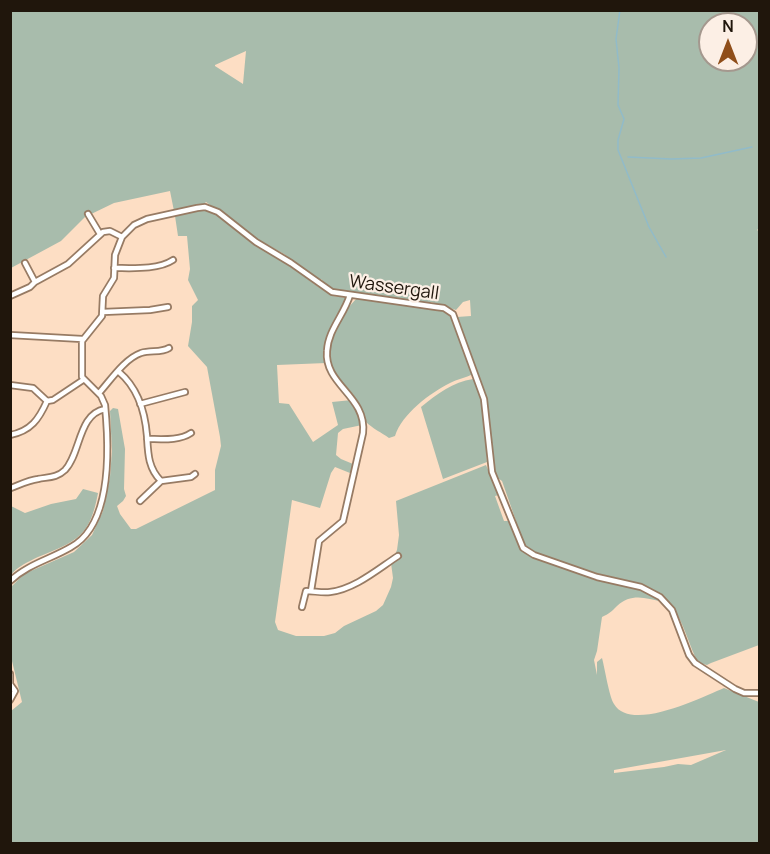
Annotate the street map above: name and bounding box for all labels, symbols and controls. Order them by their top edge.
north arrow [698,12,758,72]
text: N [722,15,734,37]
street label: Wassergall [348,271,440,305]

